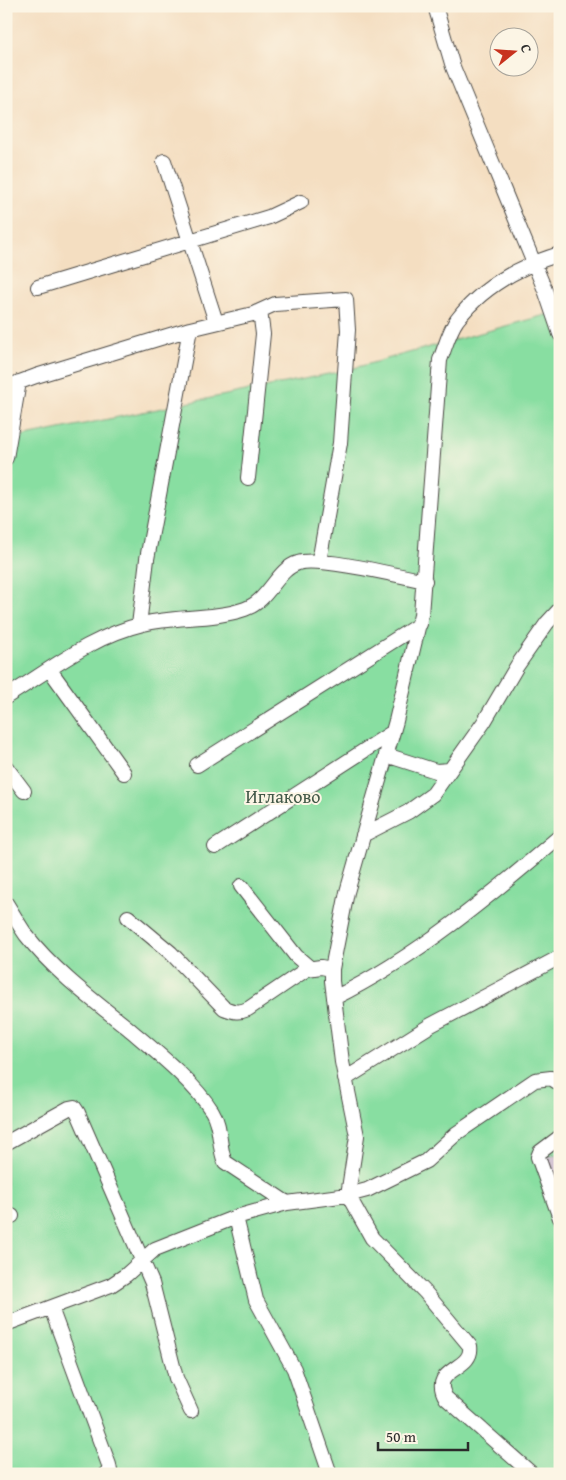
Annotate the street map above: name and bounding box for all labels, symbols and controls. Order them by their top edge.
north arrow [488,28,538,78]
text: С [516,41,537,55]
park label: Иглаково [246,783,320,810]
scale bar [378,1420,468,1452]
text: 50 m [386,1426,417,1447]

